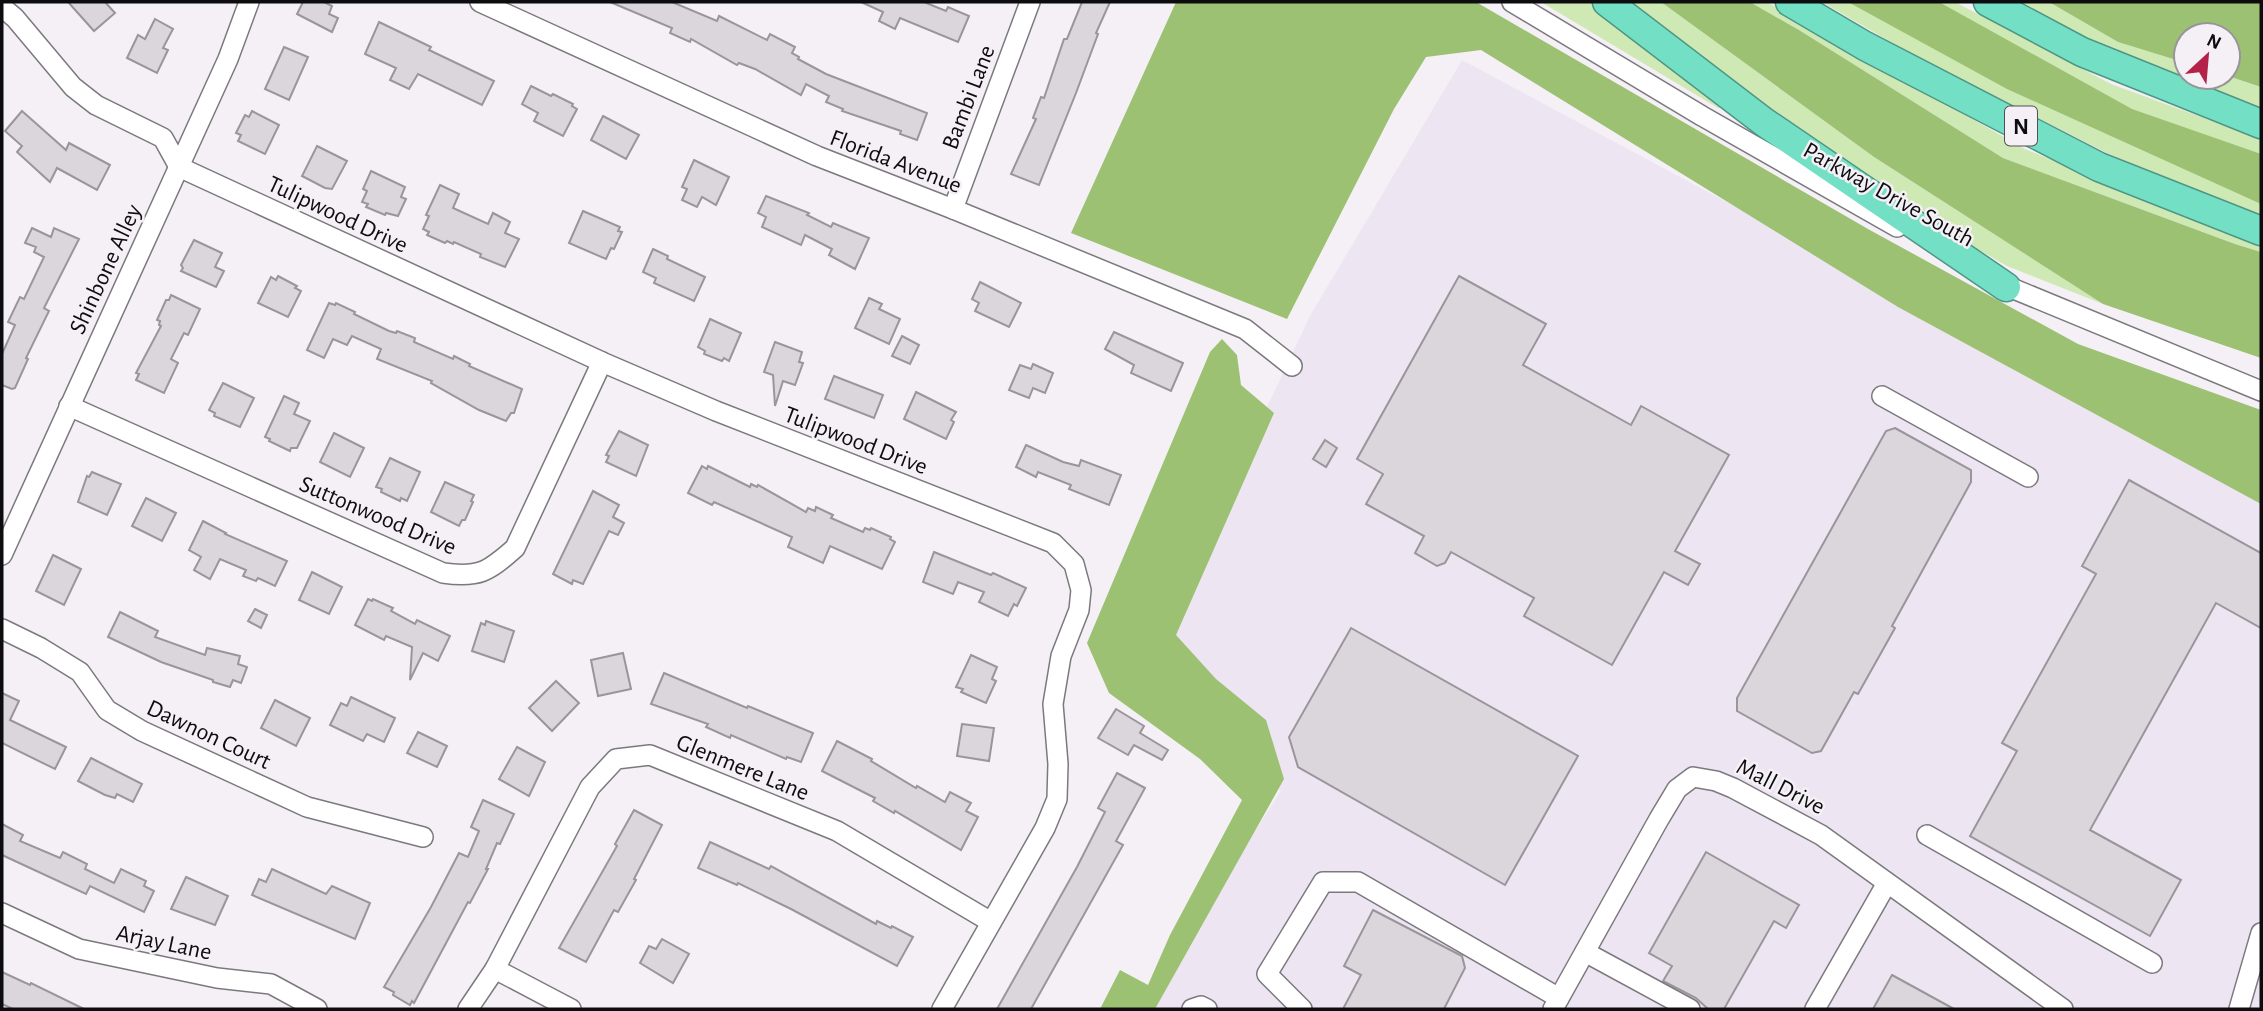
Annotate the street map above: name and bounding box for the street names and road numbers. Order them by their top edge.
street label: Bambi Lane [938,42,1000,153]
road number: N [2005,106,2037,146]
street label: Florida Avenue [827,126,965,198]
street label: Parkway Drive South [1799,138,1978,252]
street label: Tulipwood Drive [264,172,411,258]
street label: Shinbone Alley [65,201,146,338]
street label: Tulipwood Drive [781,403,931,479]
street label: Suttonwood Drive [296,472,460,560]
street label: Dawnon Court [143,696,275,774]
street label: Glenmere Lane [673,730,812,805]
street label: Mall Drive [1733,755,1829,819]
street label: Arjay Lane [114,921,214,965]

